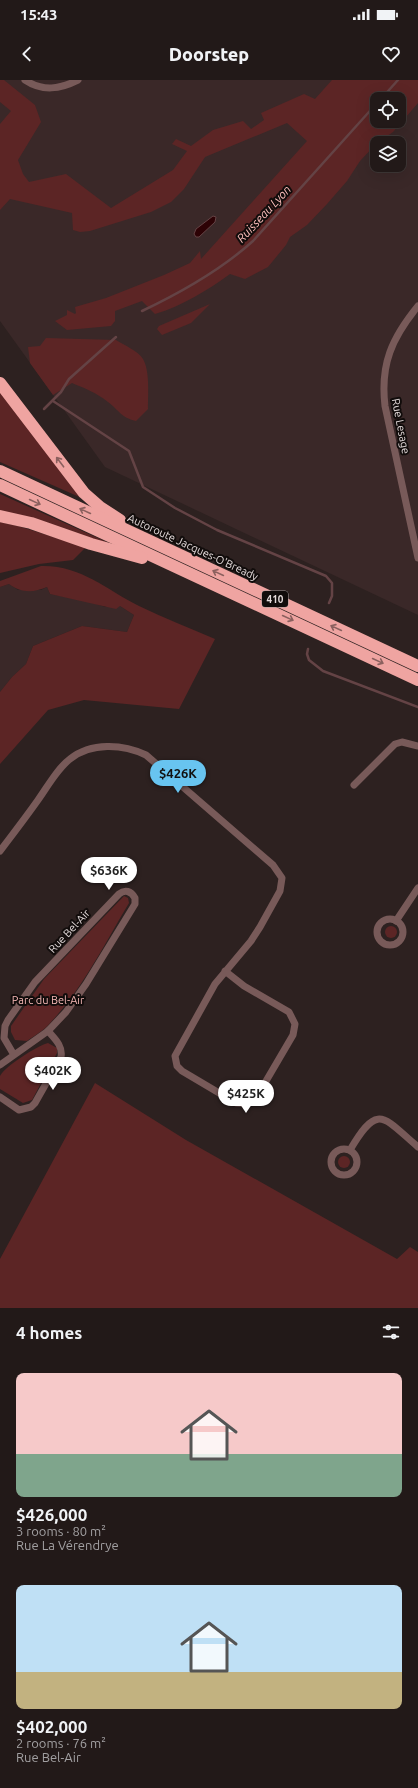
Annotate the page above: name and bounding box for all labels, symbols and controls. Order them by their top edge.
text: 15:43 [20,6,58,23]
icon: back [16,43,38,65]
icon: heart [380,43,402,65]
text: Doorstep [169,44,249,64]
map controls [370,92,406,172]
button: locate [370,92,406,128]
button: layers [370,136,406,172]
water label: Ruisseau Lyon [234,183,293,245]
street label: Rue Lesage [390,397,412,455]
one-way arrow [55,456,64,467]
one-way arrow [29,499,41,506]
one-way arrow [79,507,91,514]
street label: Autoroute Jacques-O'Bready [126,511,261,583]
one-way arrow [212,569,224,576]
road number: 410 [262,591,288,607]
one-way arrow [281,615,293,622]
one-way arrow [330,624,342,631]
one-way arrow [372,658,384,665]
pin: $426K [150,760,206,794]
text: $426K [159,766,197,780]
pin: $636K [81,857,137,891]
text: $636K [90,863,128,877]
street label: Rue Bel-Air [46,906,93,955]
park label: Parc du Bel-Air [12,994,85,1006]
pin: $402K [25,1057,81,1091]
text: $402K [34,1063,72,1077]
pin: $425K [218,1080,274,1114]
text: $425K [227,1086,265,1100]
icon: filters [380,1321,402,1343]
text: 4 homes [16,1323,82,1342]
icon: home [173,1399,245,1471]
text: $426,000 [16,1505,87,1524]
text: 3 rooms · 80 m² [16,1524,106,1538]
text: Rue La Vérendrye [16,1538,119,1552]
icon: home [173,1611,245,1683]
text: $402,000 [16,1717,87,1736]
text: 2 rooms · 76 m² [16,1736,106,1750]
text: Rue Bel-Air [16,1750,81,1764]

